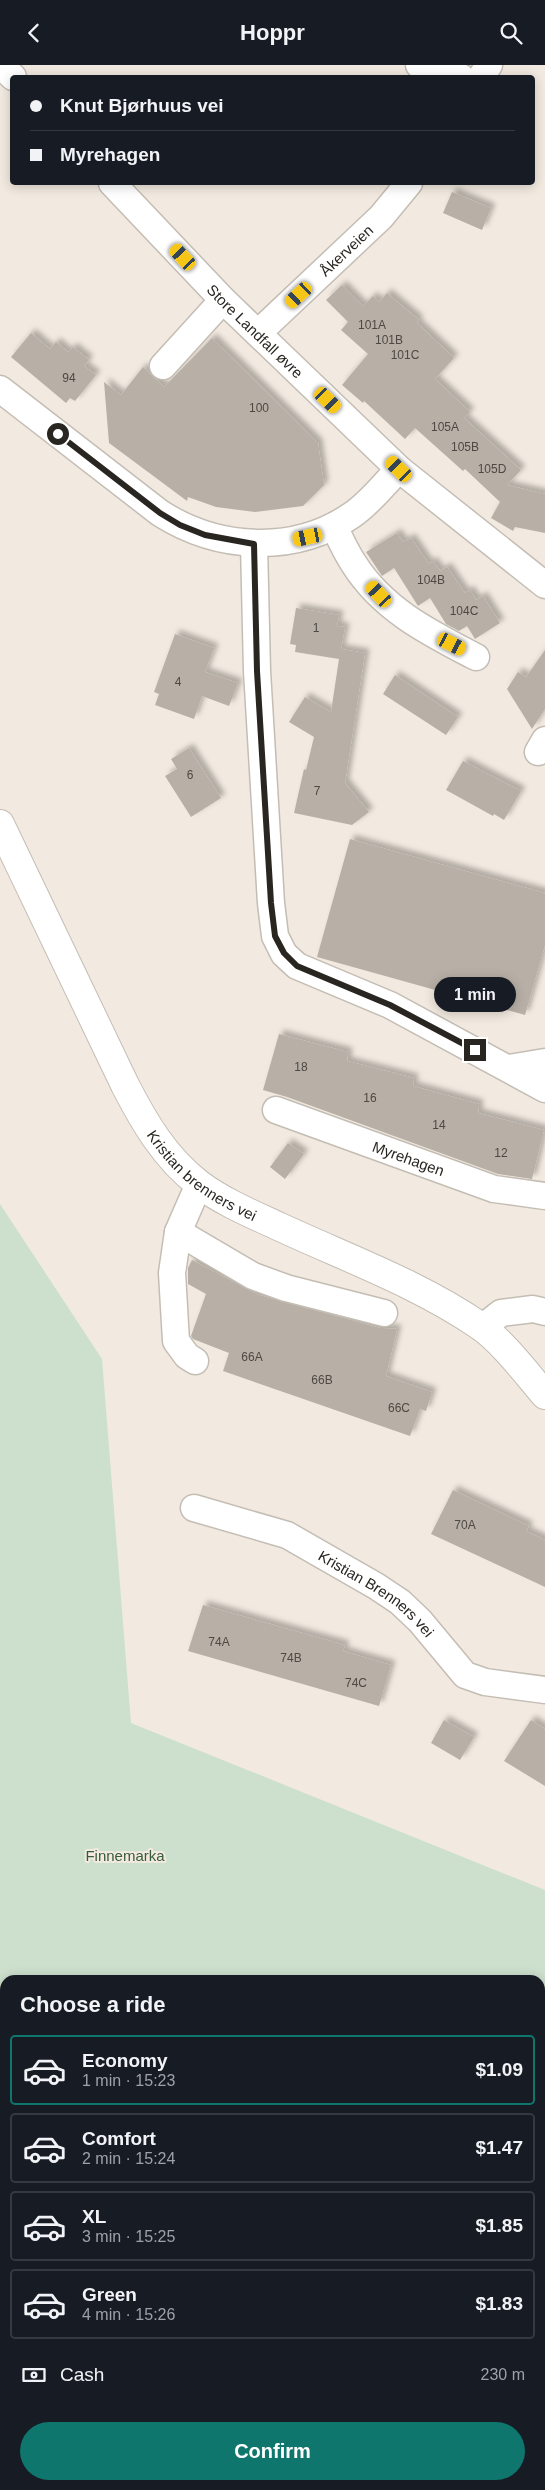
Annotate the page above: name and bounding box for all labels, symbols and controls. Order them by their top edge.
icon: back [20,19,48,47]
icon: search [497,19,525,47]
text: Hoppr [240,20,305,45]
text: Knut Bjørhuus vei [60,95,224,116]
text: Myrehagen [60,144,160,165]
street label: Åkerveien [316,221,376,279]
car [167,241,198,273]
car [282,279,315,311]
street label: Store Landfall øvre [204,281,307,381]
house number: 101A [358,318,386,332]
house number: 101B [375,333,403,347]
house number: 101C [391,348,420,362]
house number: 94 [62,371,76,385]
car [311,384,344,416]
house number: 100 [249,401,269,415]
house number: 105A [431,420,459,434]
route start [47,423,69,445]
house number: 105B [451,440,479,454]
car [382,453,415,485]
house number: 105D [478,462,507,476]
car [291,527,324,547]
house number: 104B [417,573,445,587]
car [363,578,394,610]
house number: 104C [450,604,479,618]
house number: 1 [313,621,320,635]
car [435,631,468,657]
house number: 4 [175,675,182,689]
house number: 6 [187,768,194,782]
house number: 7 [314,784,321,798]
callout: 1 min [434,977,516,1013]
text: 1 min [454,986,496,1003]
route end [464,1039,486,1061]
house number: 18 [294,1060,308,1074]
house number: 16 [363,1091,377,1105]
house number: 14 [432,1118,446,1132]
street label: Kristian brenners vei [144,1126,259,1224]
street label: Myrehagen [370,1137,447,1179]
house number: 12 [494,1146,508,1160]
house number: 66A [241,1350,263,1364]
house number: 66B [311,1373,333,1387]
house number: 66C [388,1401,410,1415]
house number: 70A [454,1518,476,1532]
street label: Kristian Brenners vei [316,1546,438,1640]
house number: 74A [208,1635,230,1649]
house number: 74B [280,1651,302,1665]
house number: 74C [345,1676,367,1690]
park label: Finnemarka [85,1847,165,1864]
text: Choose a ride [20,1992,165,2017]
icon: car [22,2048,67,2093]
text: Economy [82,2050,168,2071]
text: $1.09 [475,2059,523,2080]
text: 1 min · 15:23 [82,2072,175,2089]
icon: car [22,2126,67,2171]
text: Comfort [82,2128,156,2149]
text: $1.47 [475,2137,523,2158]
text: 2 min · 15:24 [82,2150,175,2167]
icon: car [22,2204,67,2249]
text: XL [82,2206,106,2227]
text: $1.85 [475,2215,523,2236]
text: 3 min · 15:25 [82,2228,175,2245]
icon: car [22,2282,67,2327]
text: Green [82,2284,137,2305]
text: $1.83 [475,2293,523,2314]
text: 4 min · 15:26 [82,2306,175,2323]
icon: cash [20,2361,48,2389]
text: Cash [60,2364,104,2385]
text: 230 m [481,2366,525,2383]
button: Confirm [20,2422,525,2480]

